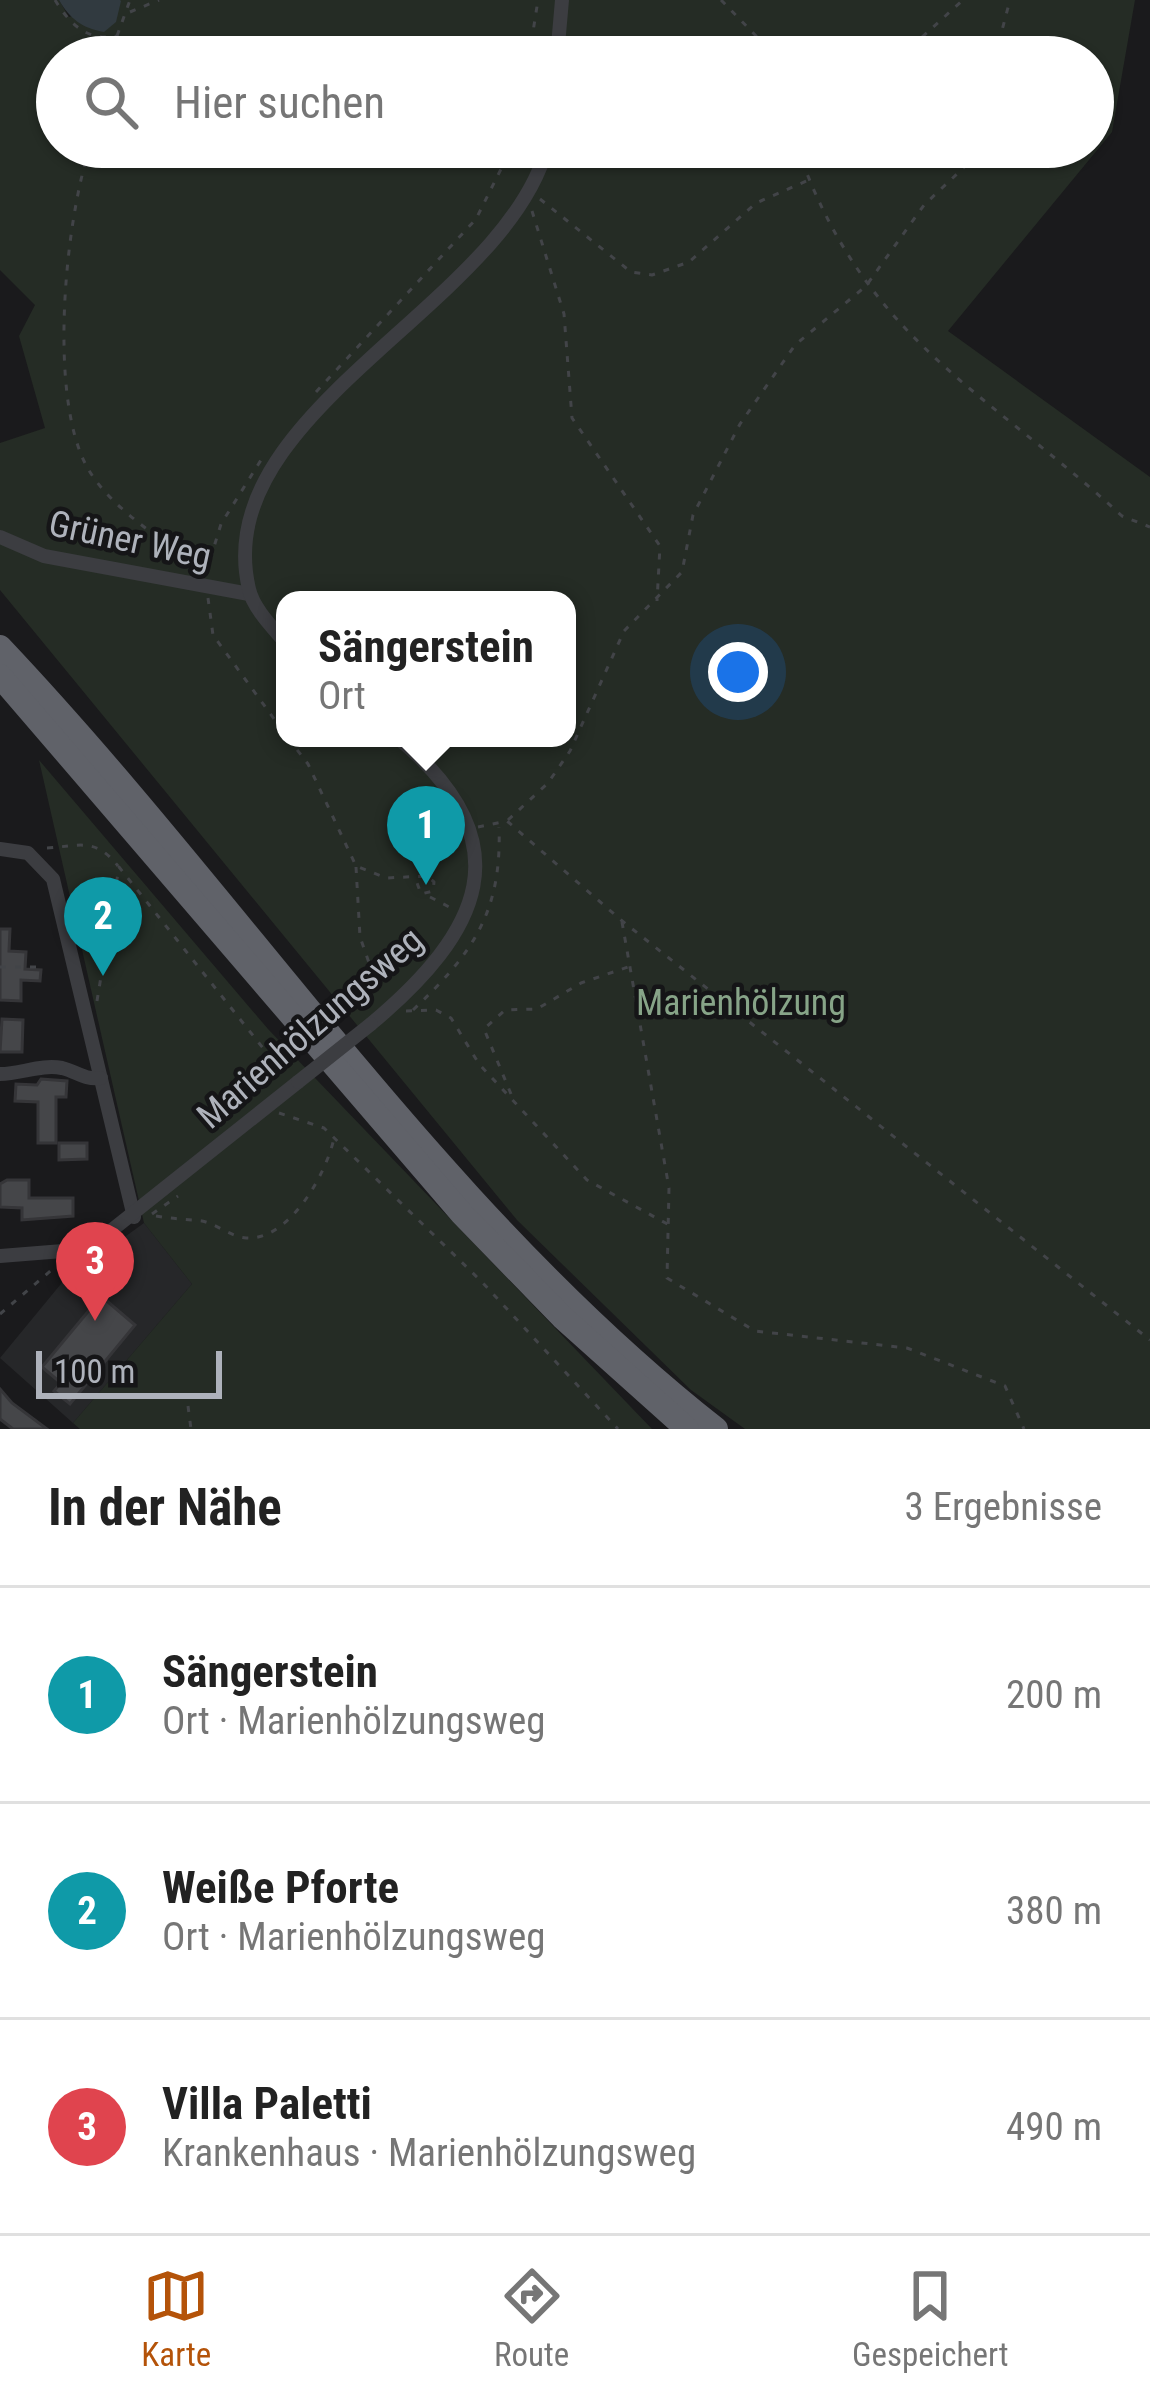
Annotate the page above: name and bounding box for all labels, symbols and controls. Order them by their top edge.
search box [36,36,1114,168]
icon: search [78,69,144,135]
text: Hier suchen [174,76,385,129]
street label: Grüner Weg [45,502,215,578]
popup [276,591,576,747]
text: Sängerstein [318,620,534,673]
your location [708,642,768,702]
text: Ort [318,673,366,719]
pin: 1 [387,786,465,885]
pin: 2 [64,877,142,976]
street label: Marienhölzungsweg [189,919,431,1137]
park label: Marienhölzung [636,982,846,1024]
pin: 3 [56,1222,134,1321]
scale bar [36,1345,222,1398]
text: 100 m [54,1352,135,1391]
text: In der Nähe [48,1478,282,1537]
text: 3 Ergebnisse [904,1484,1102,1530]
text: Sängerstein [162,1645,378,1698]
text: 1 [77,1672,97,1718]
text: 200 m [1006,1672,1102,1718]
text: Ort · Marienhölzungsweg [162,1698,545,1744]
text: Weiße Pforte [162,1861,399,1914]
text: 2 [77,1888,97,1934]
text: 380 m [1006,1888,1102,1934]
text: Ort · Marienhölzungsweg [162,1914,545,1960]
text: Villa Paletti [162,2077,372,2130]
text: 3 [77,2104,97,2150]
text: 490 m [1006,2104,1102,2150]
text: Krankenhaus · Marienhölzungsweg [162,2130,696,2176]
tab: Karte [141,2263,211,2374]
tab: Route [494,2263,569,2374]
tab: Gespeichert [852,2263,1009,2374]

